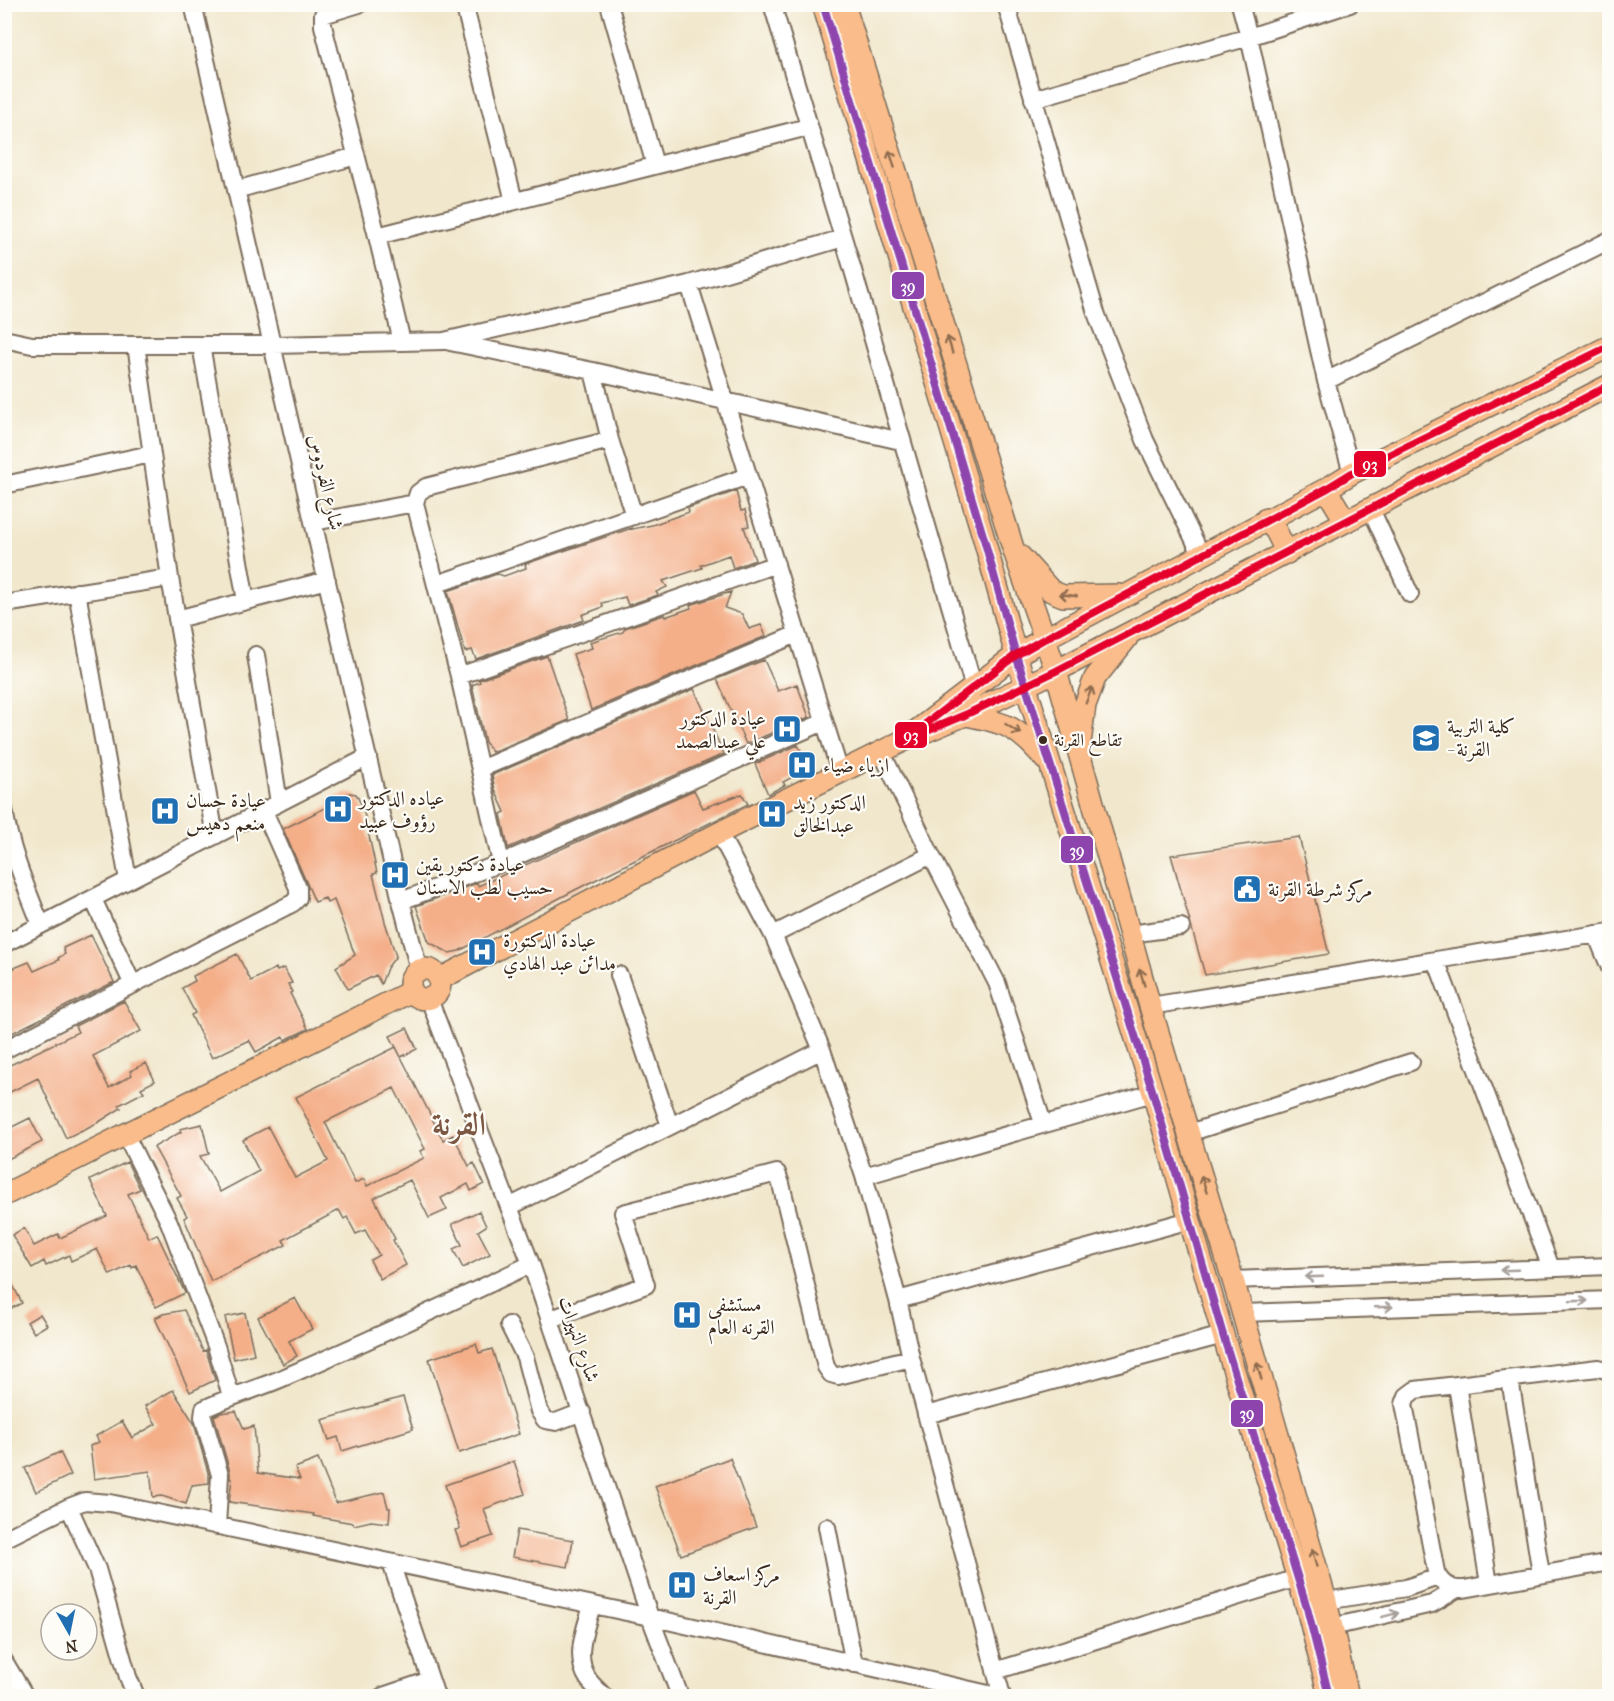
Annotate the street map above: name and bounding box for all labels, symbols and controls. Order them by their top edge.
one-way arrow [886,150,897,169]
line badge: 39 [891,271,925,300]
text: 39 [901,277,915,297]
one-way arrow [944,336,955,355]
street label: شارع الفردوس [298,432,348,534]
line badge: 93 [1353,450,1387,478]
text: 93 [1362,455,1377,475]
one-way arrow [1058,589,1078,600]
one-way arrow [1084,687,1095,705]
place label: عيادة الدكتور علي عبدالصمد [676,707,766,761]
hospital icon: عيادة الدكتور علي عبدالصمد [771,713,803,745]
place label: كلية التربية - القرنة [1447,715,1516,762]
line badge: 93 [894,721,928,749]
school or university icon: كلية التربية - القرنة [1410,722,1442,754]
one-way arrow [1004,724,1021,736]
text: 93 [903,726,918,746]
place label: تقاطع القرنة [1054,730,1122,756]
marker: تقاطع القرنة [1037,734,1049,746]
hospital icon: ازياء ضياء [786,749,818,781]
place label: ازياء ضياء [823,754,889,778]
place label: عياده الدكتور رؤوف عبيد [357,787,445,833]
place label: عيادة حسان منعم دهيس [186,789,266,842]
place label: الدكتور زيد عبدالخالق [793,791,866,838]
hospital icon: عياده الدكتور رؤوف عبيد [322,793,354,825]
hospital icon: عيادة حسان منعم دهيس [149,795,181,827]
hospital icon: الدكتور زيد عبدالخالق [756,798,788,830]
line badge: 39 [1060,835,1094,864]
text: 39 [1070,841,1084,861]
place label: عيادة دكتور يقين حسيب لطب الاسنان [416,853,553,901]
hospital icon: عيادة دكتور يقين حسيب لطب الاسنان [379,859,411,891]
public building icon: مركز شرطة القرنة [1231,873,1263,905]
place label: مركز شرطة القرنة [1268,878,1373,903]
place label: عيادة الدكتورة مدائن عبد الهادي [503,929,616,979]
hospital icon: عيادة الدكتورة مدائن عبد الهادي [466,936,498,968]
one-way arrow [1136,968,1147,987]
district label: القرنة [432,1106,486,1145]
one-way arrow [1198,1175,1209,1194]
one-way arrow [1500,1264,1520,1276]
one-way arrow [1305,1272,1325,1283]
street label: شارع النهيرات [548,1293,605,1387]
place label: مستشفى القرنه العام [708,1293,775,1345]
one-way arrow [1569,1295,1589,1307]
hospital icon: مستشفى القرنه العام [671,1299,703,1331]
one-way arrow [1374,1302,1394,1313]
one-way arrow [1253,1362,1264,1381]
line badge: 39 [1230,1399,1264,1428]
text: 39 [1240,1404,1254,1424]
one-way arrow [1308,1549,1319,1568]
place label: مركز اسعاف القرنة [703,1563,780,1610]
hospital icon: مركز اسعاف القرنة [666,1569,698,1601]
north arrow [39,1602,99,1662]
one-way arrow [1380,1608,1399,1620]
text: N [63,1636,79,1657]

